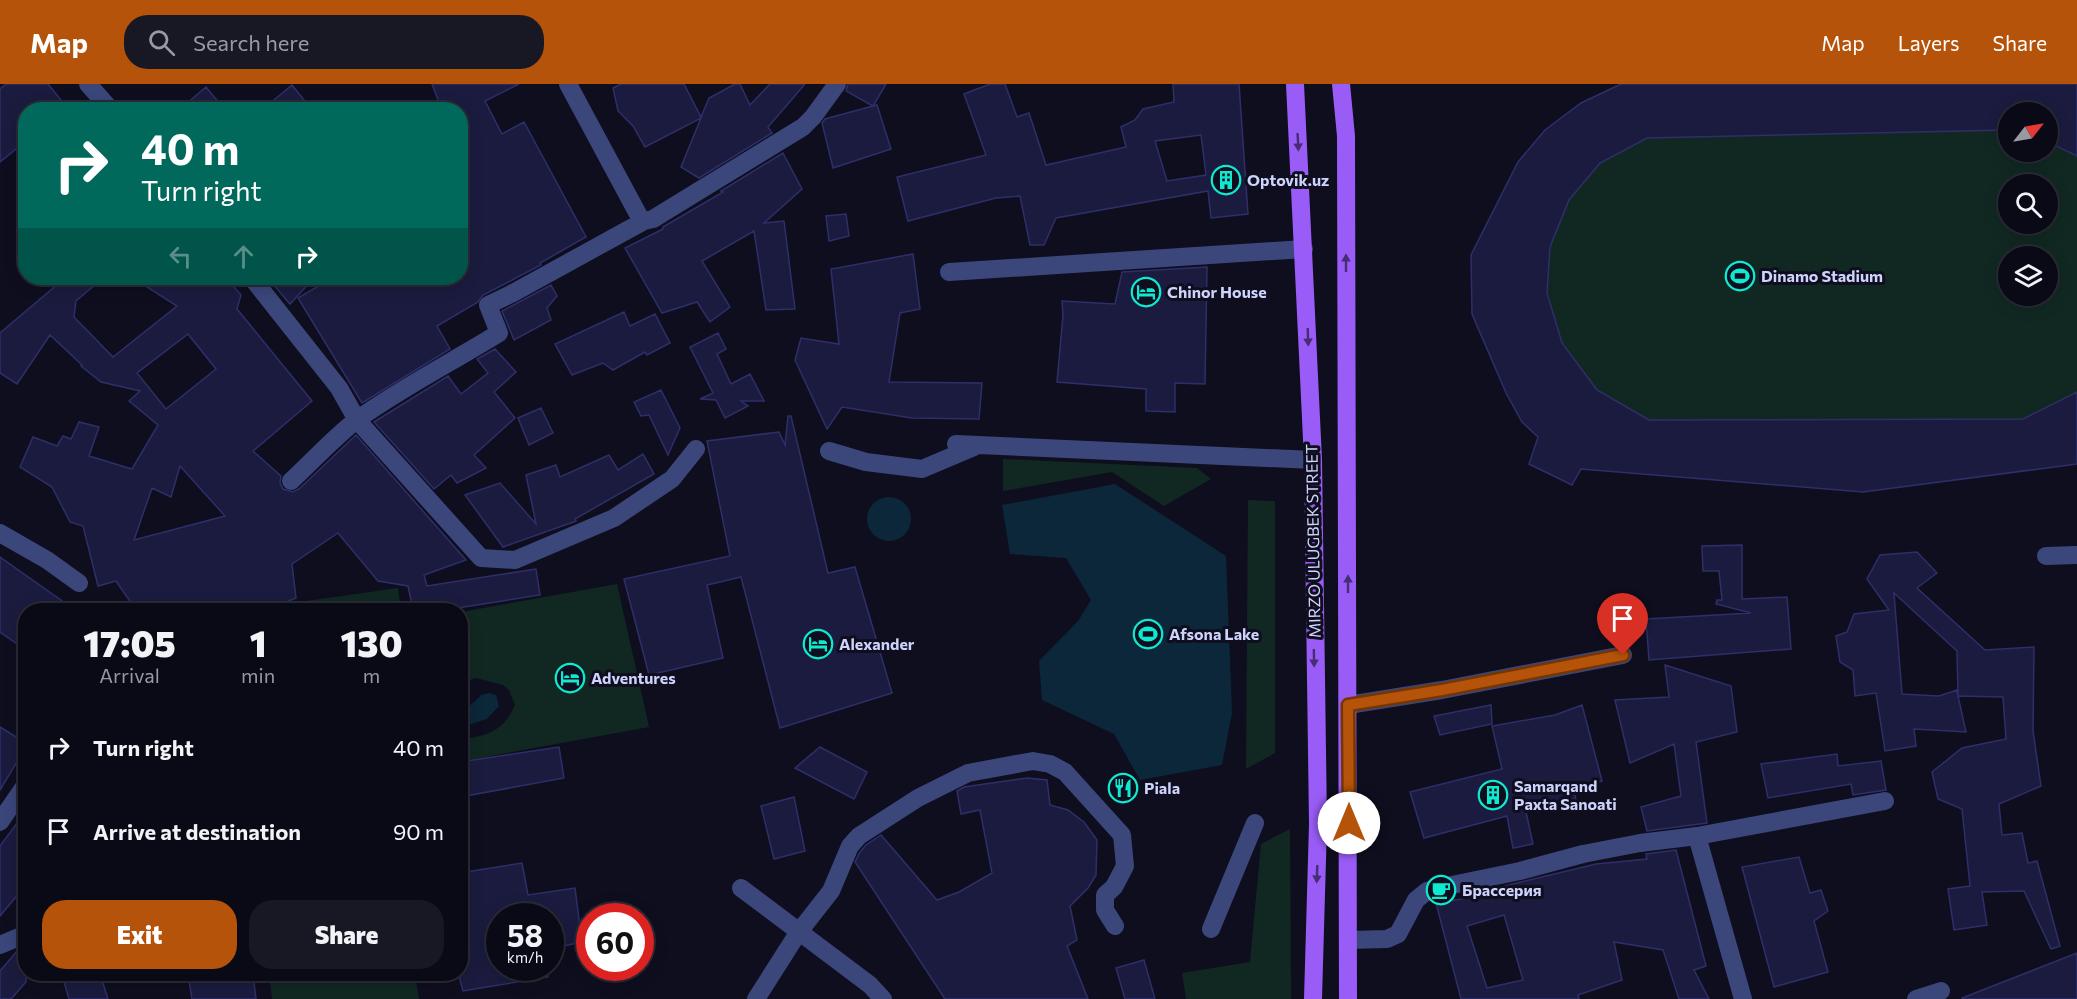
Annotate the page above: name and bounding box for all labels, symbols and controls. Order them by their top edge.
search box [124,15,544,69]
text: Map [30,25,88,59]
icon: search [145,26,178,59]
text: Search here [193,29,309,56]
text: Map [1821,30,1865,55]
text: Layers [1898,30,1960,55]
text: Share [1993,30,2047,55]
north arrow [1998,102,2058,162]
map controls [1998,102,2058,306]
text: 40 m [141,122,239,174]
icon: right [42,126,120,204]
one-way arrow [1294,133,1303,152]
building icon: Optovik.uz [1210,164,1242,196]
place label: Optovik.uz [1247,170,1329,189]
text: Turn right [141,174,261,207]
button: search [1998,174,2058,234]
icon: left [164,240,197,273]
icon: ahead [227,240,260,273]
icon: right [290,240,323,273]
button: layers [1998,246,2058,306]
one-way arrow [1341,253,1351,272]
sports icon: Dinamo Stadium [1724,260,1756,292]
place label: Dinamo Stadium [1761,266,1883,285]
hotel icon: Chinor House [1130,276,1162,308]
place label: Chinor House [1167,282,1267,301]
one-way arrow [1303,328,1312,347]
street label: MIRZO ULUGBEK STREET [1301,444,1324,638]
one-way arrow [1343,574,1353,593]
pin [1597,593,1648,655]
icon: arrive [1606,602,1639,635]
sports icon: Afsona Lake [1132,618,1164,650]
text: 17:05 [83,620,176,664]
text: 1 [250,620,266,664]
text: 130 [340,620,403,664]
place label: Afsona Lake [1169,624,1259,643]
hotel icon: Alexander [802,628,834,660]
place label: Alexander [839,634,915,653]
one-way arrow [1309,649,1319,668]
hotel icon: Adventures [554,662,586,694]
text: Arrival [99,663,160,687]
text: min [241,663,275,687]
text: m [363,663,380,687]
place label: Adventures [591,668,676,687]
icon: right [42,731,75,764]
text: Turn right [93,734,194,761]
text: 40 m [393,734,444,761]
restaurant icon: Piala [1107,772,1139,804]
place label: Samarqand Paxta Sanoati [1514,776,1617,813]
place label: Piala [1144,778,1180,797]
building icon: Samarqand Paxta Sanoati [1477,779,1509,811]
position arrow [1317,791,1381,855]
icon: arrive [42,815,75,848]
text: Arrive at destination [93,818,301,845]
text: 90 m [393,818,444,845]
one-way arrow [1312,865,1322,884]
cafe icon: Брассерия [1425,874,1457,906]
place label: Брассерия [1462,880,1542,899]
button: Exit [42,900,237,969]
button: Share [249,900,444,969]
speed limit sign: 60 [576,903,654,981]
text: 58 [507,916,543,953]
text: km/h [507,948,543,966]

